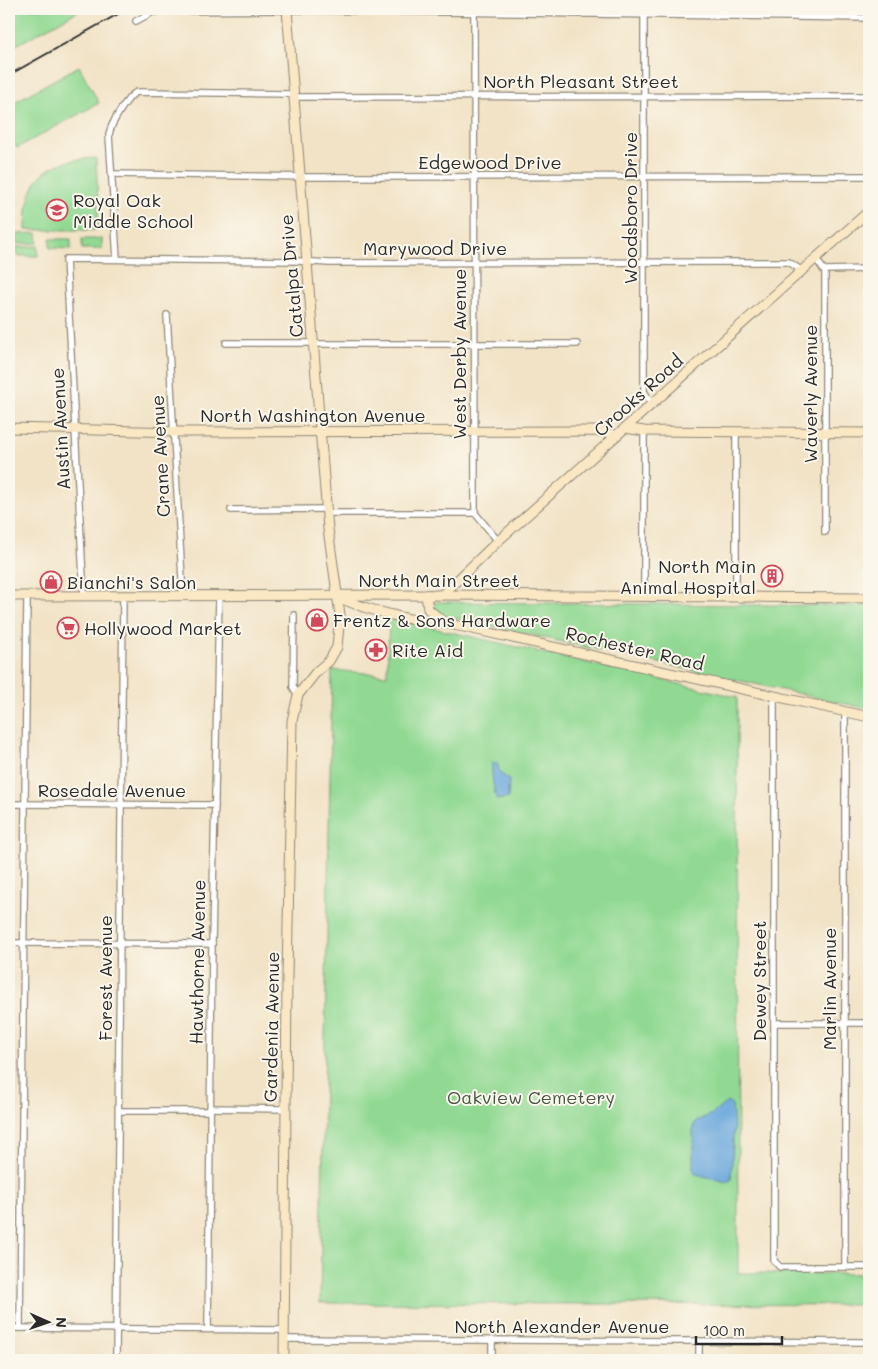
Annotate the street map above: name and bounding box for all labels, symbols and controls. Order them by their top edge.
street label: North Pleasant Street [483,69,679,93]
street label: Woodsboro Drive [618,132,642,284]
street label: Edgewood Drive [418,150,562,174]
place label: Royal Oak Middle School [73,188,194,233]
school or university icon: Royal Oak Middle School [45,198,69,222]
street label: Catalpa Drive [274,214,308,338]
street label: Marywood Drive [363,236,507,260]
street label: West Derby Avenue [447,269,471,439]
street label: Waverly Avenue [798,325,822,463]
street label: Crooks Road [588,349,688,441]
street label: Austin Avenue [45,367,75,491]
street label: Crane Avenue [145,394,175,518]
street label: North Washington Avenue [200,403,426,427]
place label: North Main Animal Hospital [620,554,756,599]
building icon: North Main Animal Hospital [760,564,784,588]
street label: North Main Street [359,568,519,592]
shop icon: Bianchi's Salon [39,570,63,594]
place label: Bianchi's Salon [67,570,196,594]
shop icon: Frentz & Sons Hardware [305,608,329,632]
place label: Frentz & Sons Hardware [333,608,551,632]
supermarket icon: Hollywood Market [56,616,80,640]
place label: Hollywood Market [84,616,242,640]
street label: Rochester Road [563,620,707,676]
pharmacy icon: Rite Aid [364,638,388,662]
place label: Rite Aid [392,638,463,662]
street label: Rosedale Avenue [38,778,186,802]
street label: Hawthorne Avenue [184,879,210,1045]
street label: Forest Avenue [93,915,117,1041]
street label: Dewey Street [747,920,771,1042]
street label: Marlin Avenue [817,928,841,1050]
street label: Gardenia Avenue [258,951,284,1103]
park label: Oakview Cemetery [447,1085,615,1109]
north arrow [22,1296,72,1346]
street label: North Alexander Avenue [455,1314,669,1338]
scale bar [696,1314,782,1346]
text: N [52,1317,71,1328]
text: 100 m [703,1320,745,1340]

